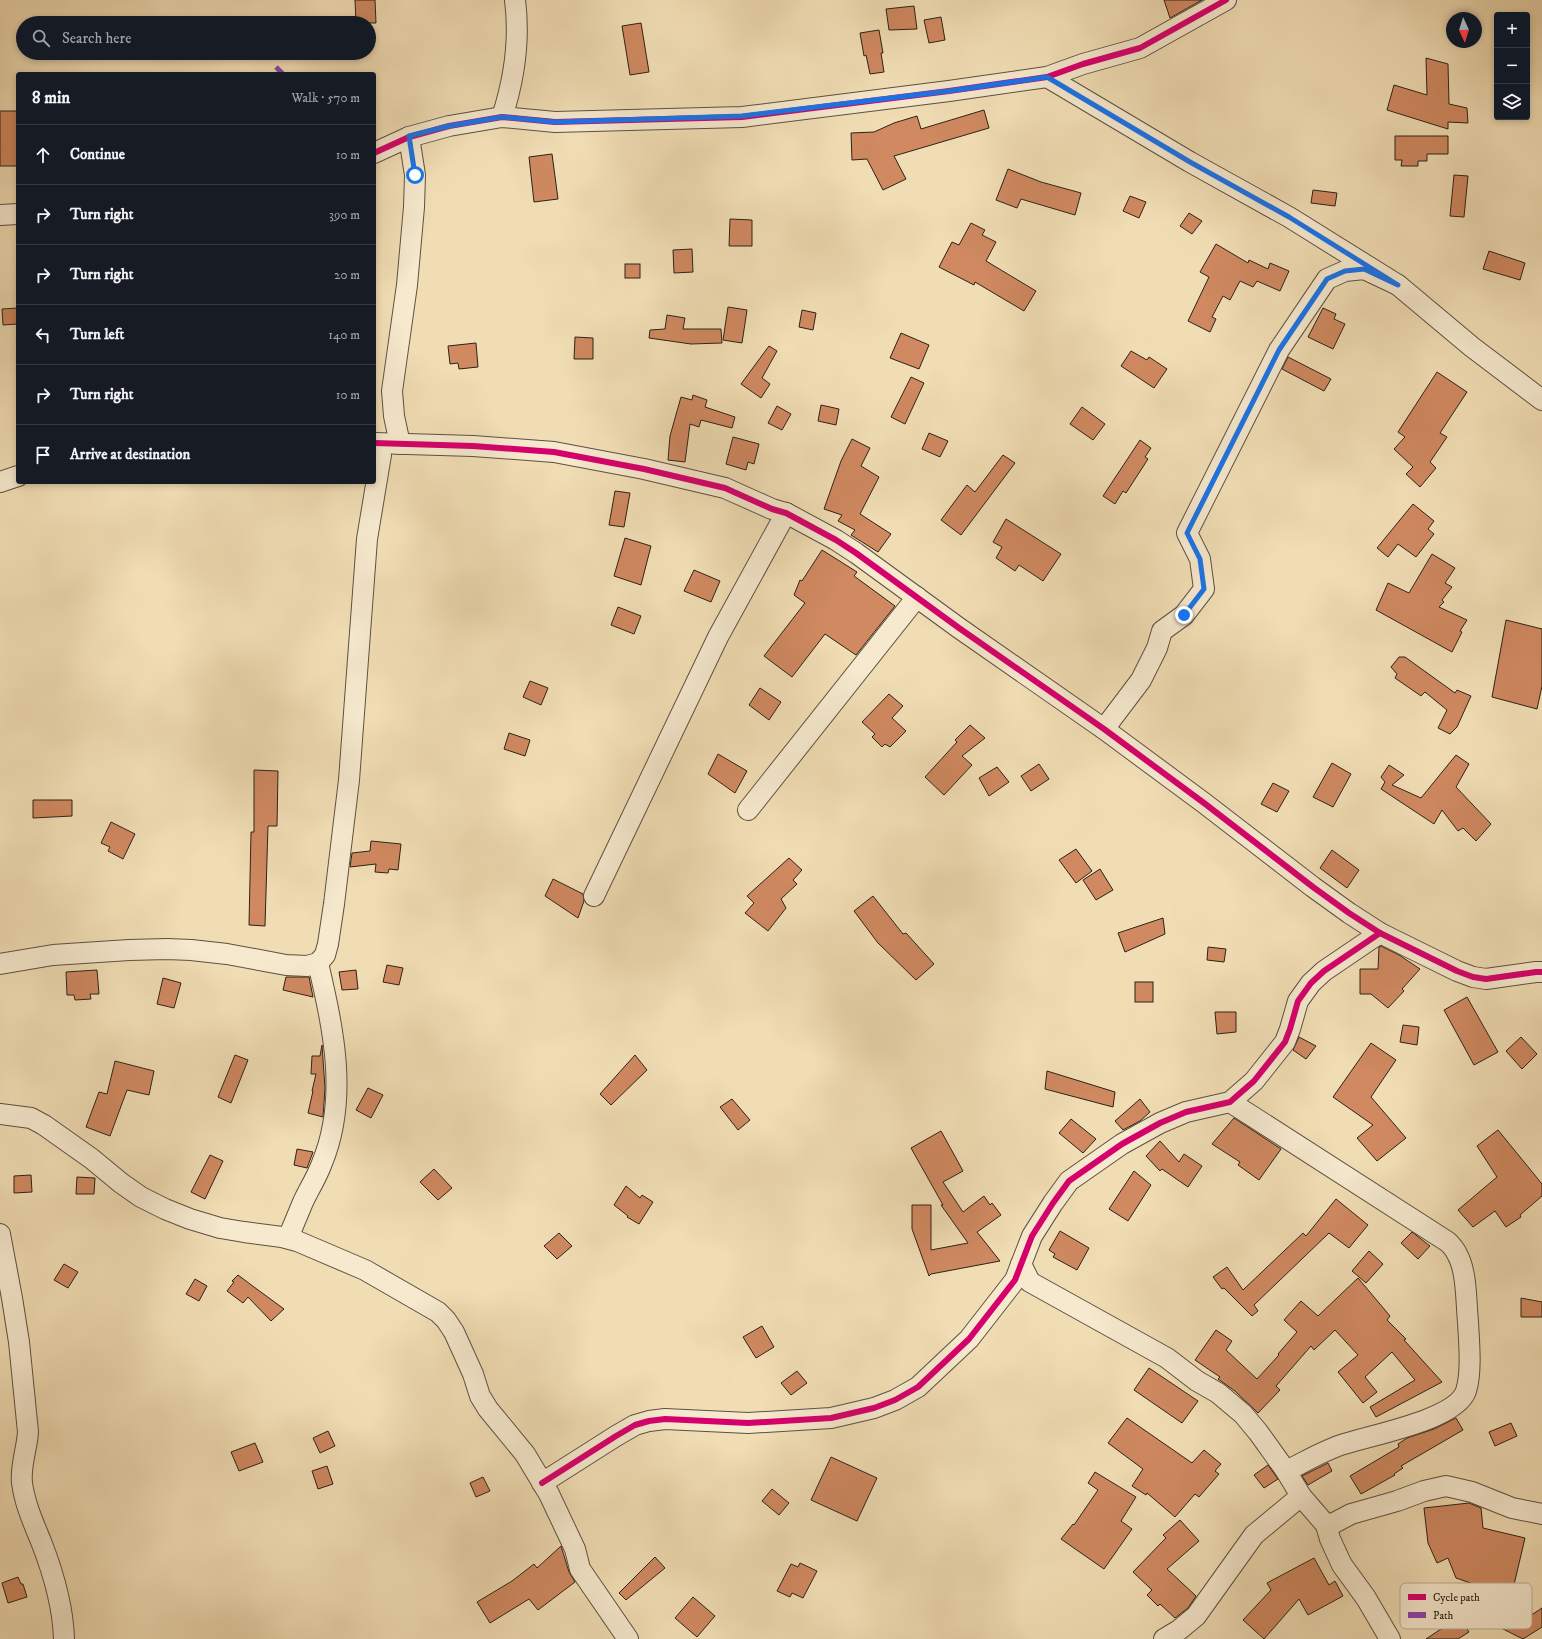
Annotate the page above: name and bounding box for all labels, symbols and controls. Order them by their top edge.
north arrow [1446,12,1482,48]
map controls [1494,12,1530,120]
button: + [1494,12,1530,48]
search box [16,16,376,60]
icon: search [30,27,52,49]
text: Search here [62,29,131,48]
button: − [1494,48,1530,84]
button: layers [1494,84,1530,120]
text: 8 min [32,87,70,109]
text: Walk · 570 m [291,90,360,106]
icon: ahead [32,144,54,166]
text: Continue [70,145,125,164]
text: 10 m [336,147,360,163]
route start [406,166,424,184]
icon: right [32,204,54,226]
text: Turn right [70,205,133,224]
text: 390 m [329,207,360,223]
icon: right [32,264,54,286]
text: Turn right [70,265,133,284]
text: 20 m [334,267,360,283]
icon: left [32,324,54,346]
text: Turn left [70,325,124,344]
text: 140 m [328,327,360,343]
icon: right [32,384,54,406]
text: Turn right [70,385,133,404]
text: 10 m [336,387,360,403]
icon: arrive [32,444,54,466]
text: Arrive at destination [70,445,190,464]
route end [1175,606,1193,624]
legend [1400,1583,1532,1629]
text: Cycle path [1433,1591,1480,1605]
text: Path [1433,1609,1454,1623]

